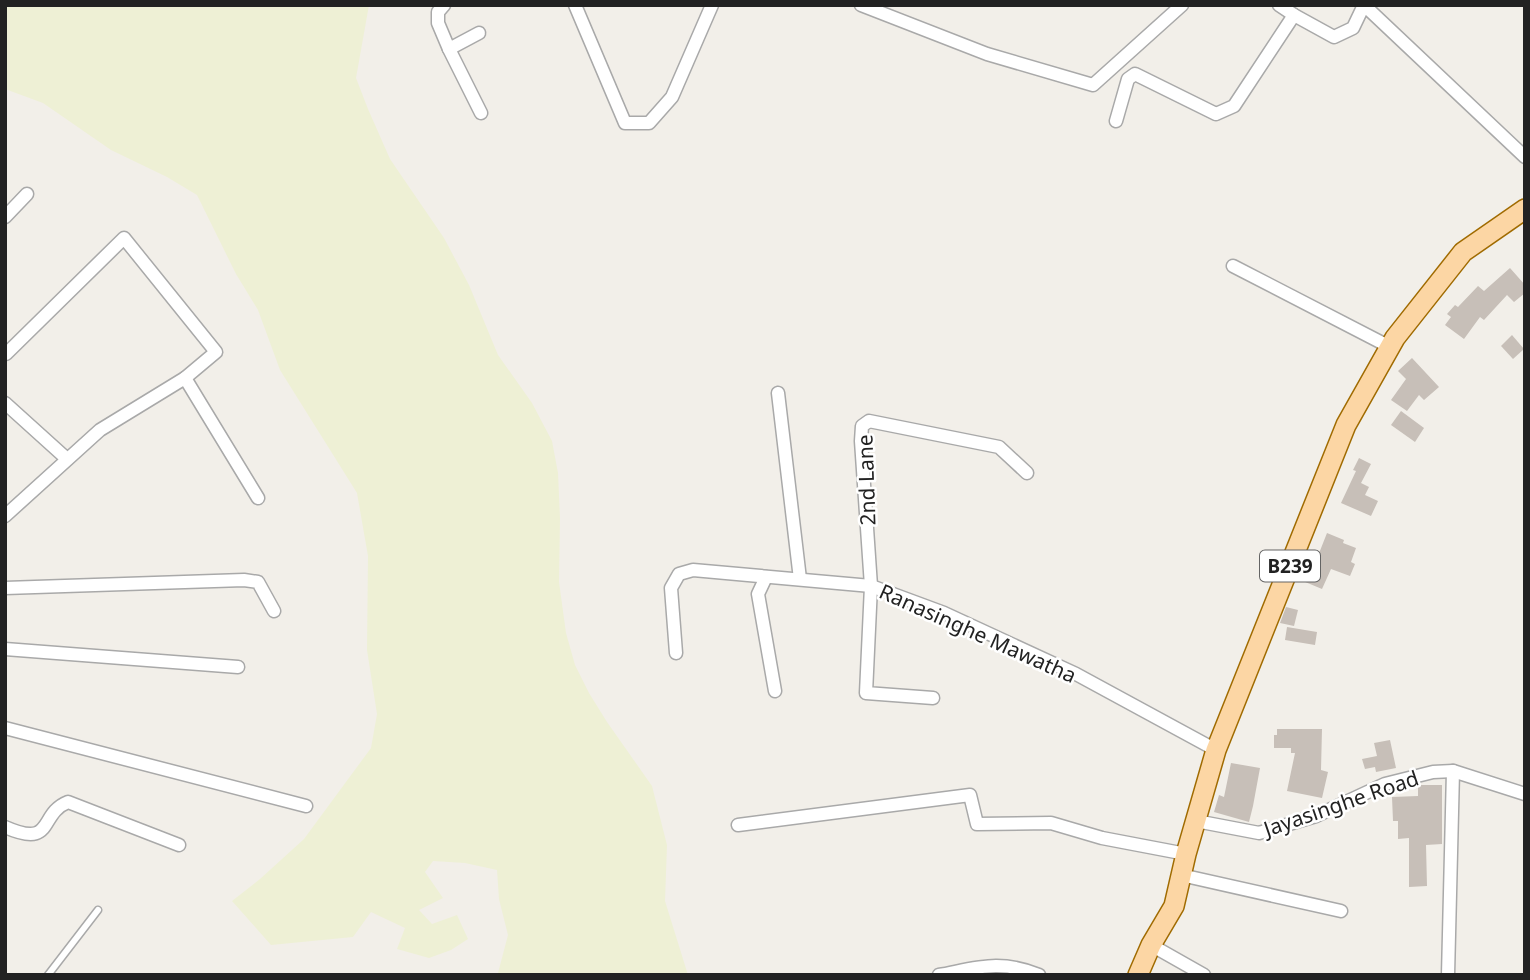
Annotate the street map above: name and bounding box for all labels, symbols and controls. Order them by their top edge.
street label: 2nd Lane [850,434,882,526]
road number: B239 [1260,551,1320,582]
street label: Ranasinghe Mawatha [875,577,1081,689]
street label: Jayasinghe Road [1258,763,1422,843]

